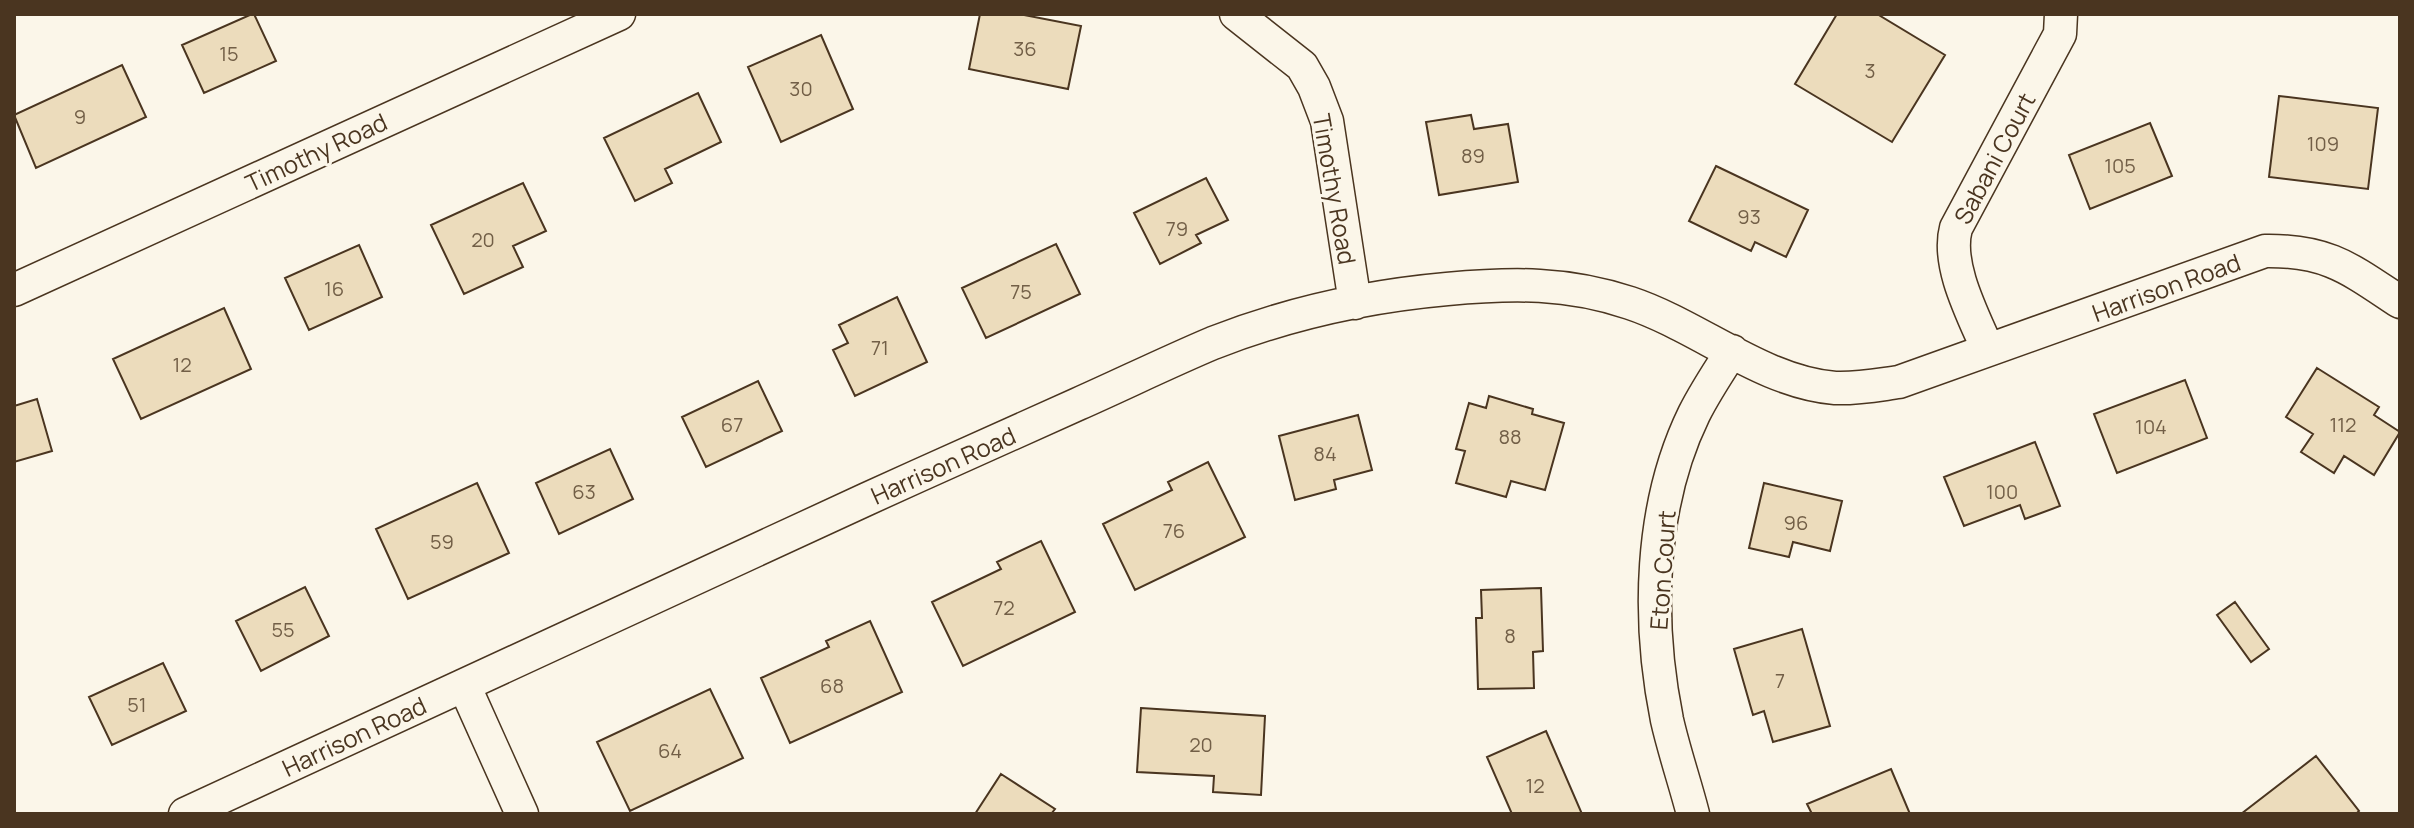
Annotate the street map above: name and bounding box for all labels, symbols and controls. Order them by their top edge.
house number: 36 [1013,35,1037,62]
house number: 15 [219,40,239,67]
house number: 3 [1864,57,1876,84]
house number: 30 [789,75,813,102]
street label: Sabani Court [1946,87,2042,229]
house number: 9 [74,103,86,130]
street label: Timothy Road [240,105,392,199]
street label: Timothy Road [1306,111,1364,267]
house number: 109 [2307,130,2339,157]
house number: 89 [1461,142,1485,169]
house number: 105 [2104,152,2136,179]
house number: 93 [1737,203,1761,230]
house number: 79 [1166,215,1188,242]
house number: 20 [471,226,495,253]
street label: Harrison Road [2087,245,2245,329]
house number: 16 [324,275,344,302]
house number: 75 [1010,278,1032,305]
house number: 71 [871,334,889,361]
house number: 12 [172,351,192,378]
house number: 67 [721,411,743,438]
house number: 112 [2330,411,2357,438]
house number: 104 [2135,413,2167,440]
street label: Harrison Road [865,418,1021,512]
house number: 88 [1498,423,1522,450]
house number: 84 [1313,440,1337,467]
house number: 63 [572,478,596,505]
house number: 100 [1986,478,2018,505]
street label: Eton Court [1641,509,1683,631]
house number: 96 [1784,509,1808,536]
house number: 76 [1163,517,1185,544]
house number: 59 [430,528,454,555]
house number: 72 [993,594,1015,621]
house number: 55 [271,616,295,643]
house number: 8 [1504,622,1516,649]
house number: 7 [1775,667,1785,694]
house number: 68 [820,672,844,699]
street label: Harrison Road [277,688,431,784]
house number: 51 [127,691,147,718]
house number: 20 [1189,731,1213,758]
house number: 64 [658,737,682,764]
house number: 12 [1525,772,1545,799]

